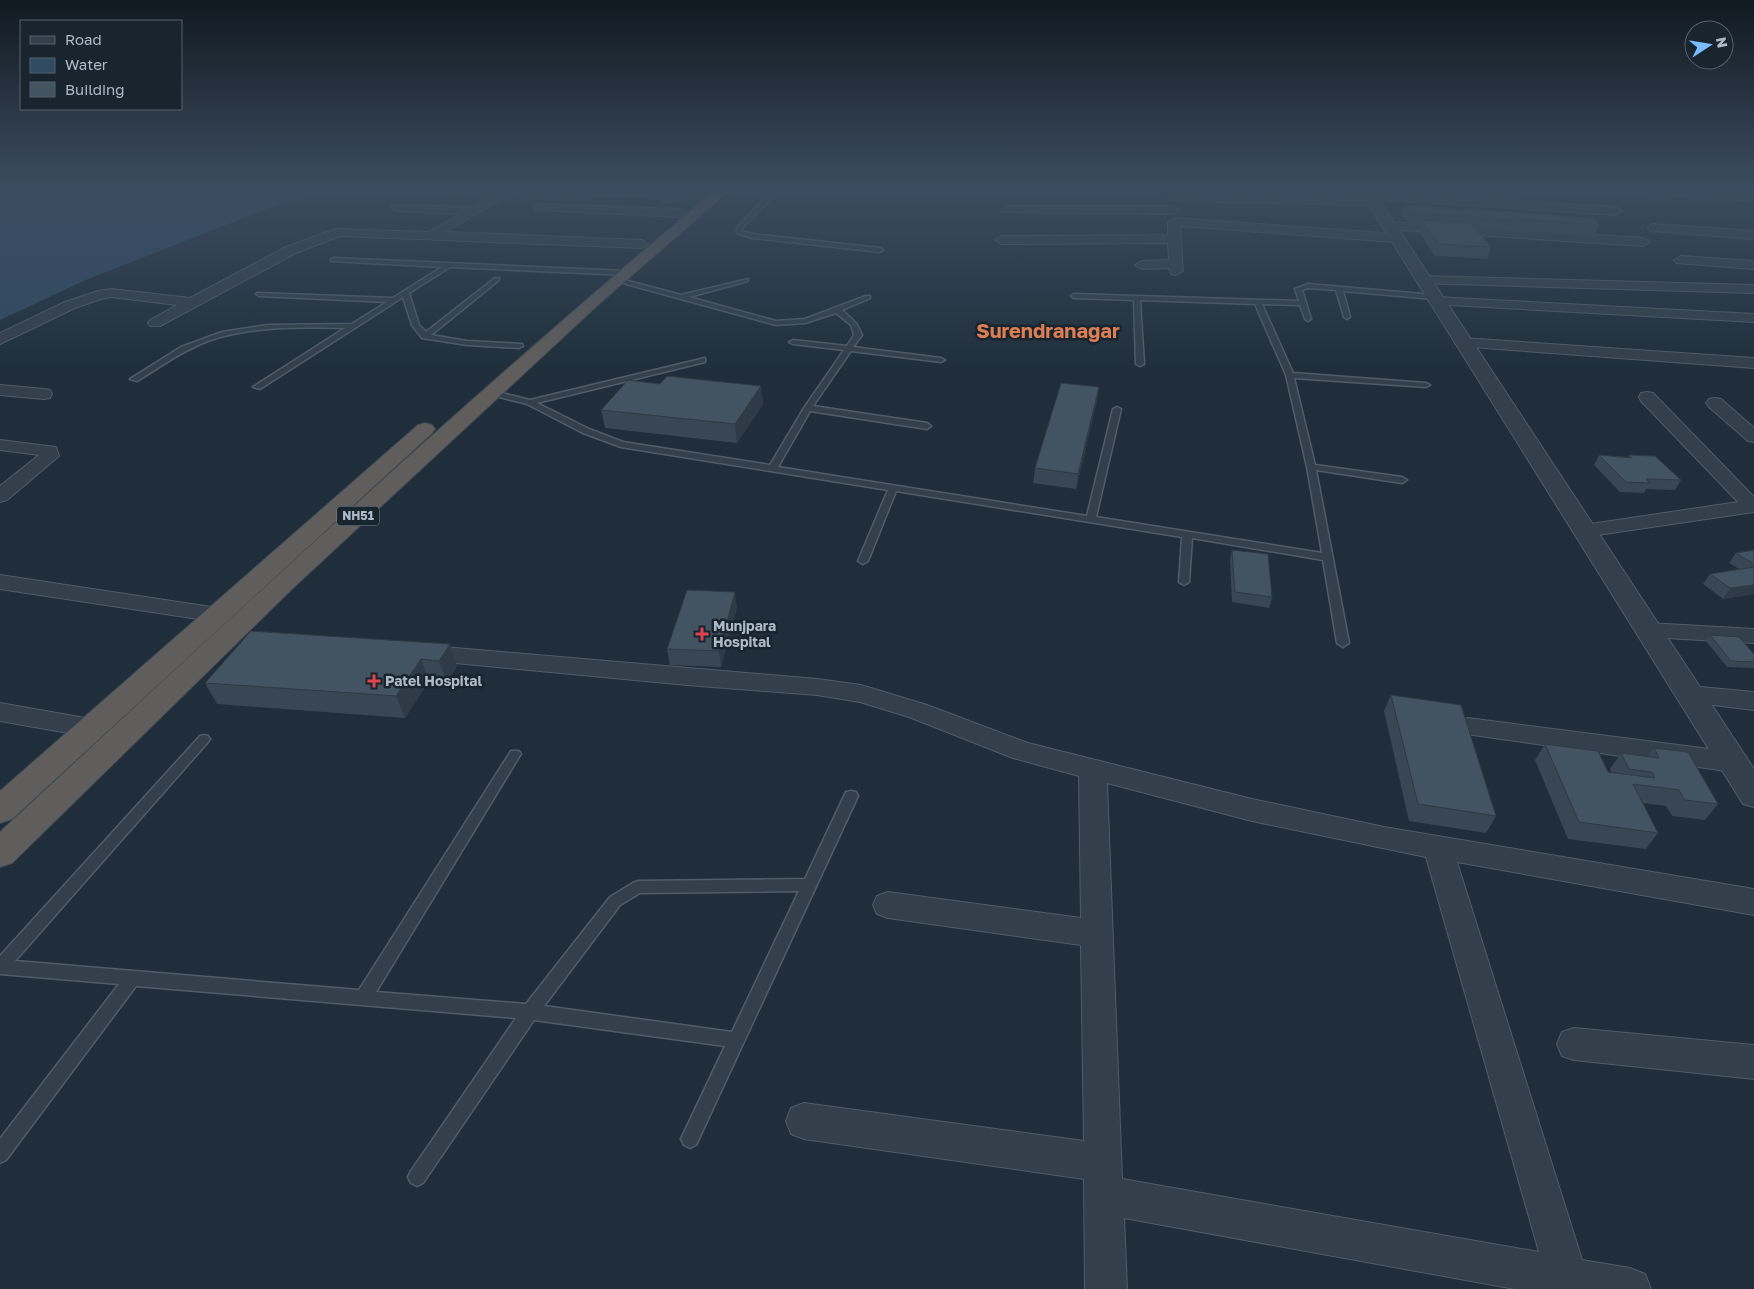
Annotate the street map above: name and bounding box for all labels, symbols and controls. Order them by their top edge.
legend [20,20,182,110]
north arrow [1684,20,1734,70]
text: Road [65,30,102,48]
text: N [1713,35,1732,49]
text: Water [65,55,108,73]
text: Building [65,80,125,98]
district label: Surendranagar [976,318,1120,342]
road number: NH51 [337,506,379,526]
place label: Munjpara Hospital [713,617,776,650]
marker: Munjpara Hospital [695,627,709,641]
place label: Patel Hospital [385,672,482,689]
marker: Patel Hospital [367,674,381,688]

